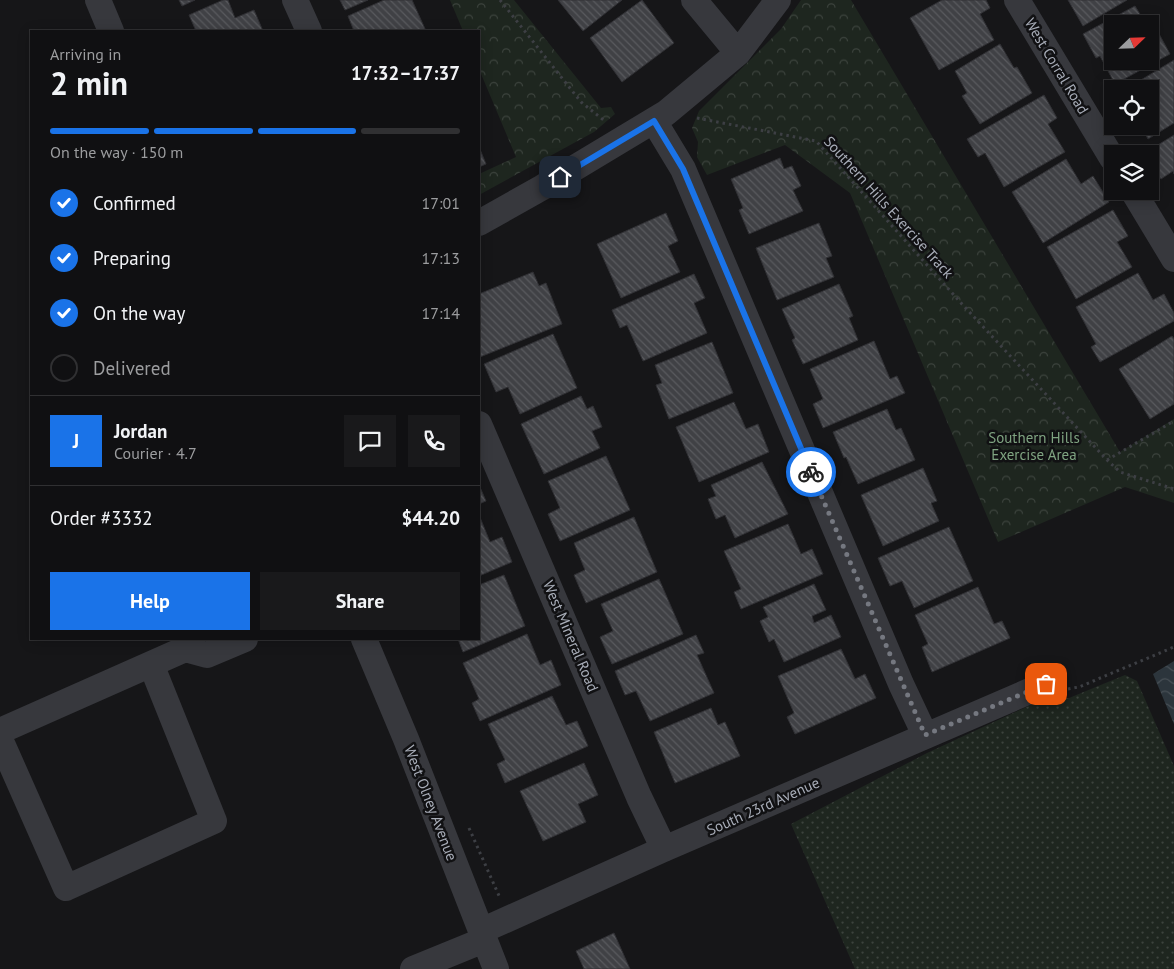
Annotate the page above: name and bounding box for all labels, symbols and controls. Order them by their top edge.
street label: West Corral Road [1021,15,1093,117]
north arrow [1104,15,1159,70]
map controls [1104,15,1159,200]
text: Arriving in [50,44,121,64]
text: 17:32–17:37 [351,61,460,85]
text: 2 min [50,62,128,104]
button: locate [1104,80,1159,135]
street label: Southern Hills Exercise Track [820,132,959,283]
text: On the way · 150 m [50,142,183,162]
button: layers [1104,145,1159,200]
pin [539,156,581,198]
icon: home [546,163,574,191]
icon: check [50,189,78,217]
text: Confirmed [93,191,176,215]
text: 17:01 [422,193,460,213]
icon: check [50,244,78,272]
text: Preparing [93,246,171,270]
text: 17:13 [422,248,460,268]
icon: check [50,299,78,327]
text: On the way [93,301,185,325]
text: 17:14 [422,303,460,323]
text: Delivered [93,356,171,380]
button: chat [344,415,396,467]
button: phone [408,415,460,467]
text: Jordan [114,419,167,443]
park label: Southern Hills Exercise Area [988,428,1080,464]
text: J [73,429,79,453]
text: Courier · 4.7 [114,443,197,463]
courier [786,447,836,497]
icon: bike [797,458,825,486]
text: Order #3332 [50,506,153,530]
text: $44.20 [401,506,460,530]
button: Help [50,572,250,630]
button: Share [260,572,460,630]
street label: West Mineral Road [539,577,603,695]
pin [1025,663,1067,705]
icon: bag [1032,670,1060,698]
street label: West Olney Avenue [400,743,462,863]
street label: South 23rd Avenue [704,773,822,839]

